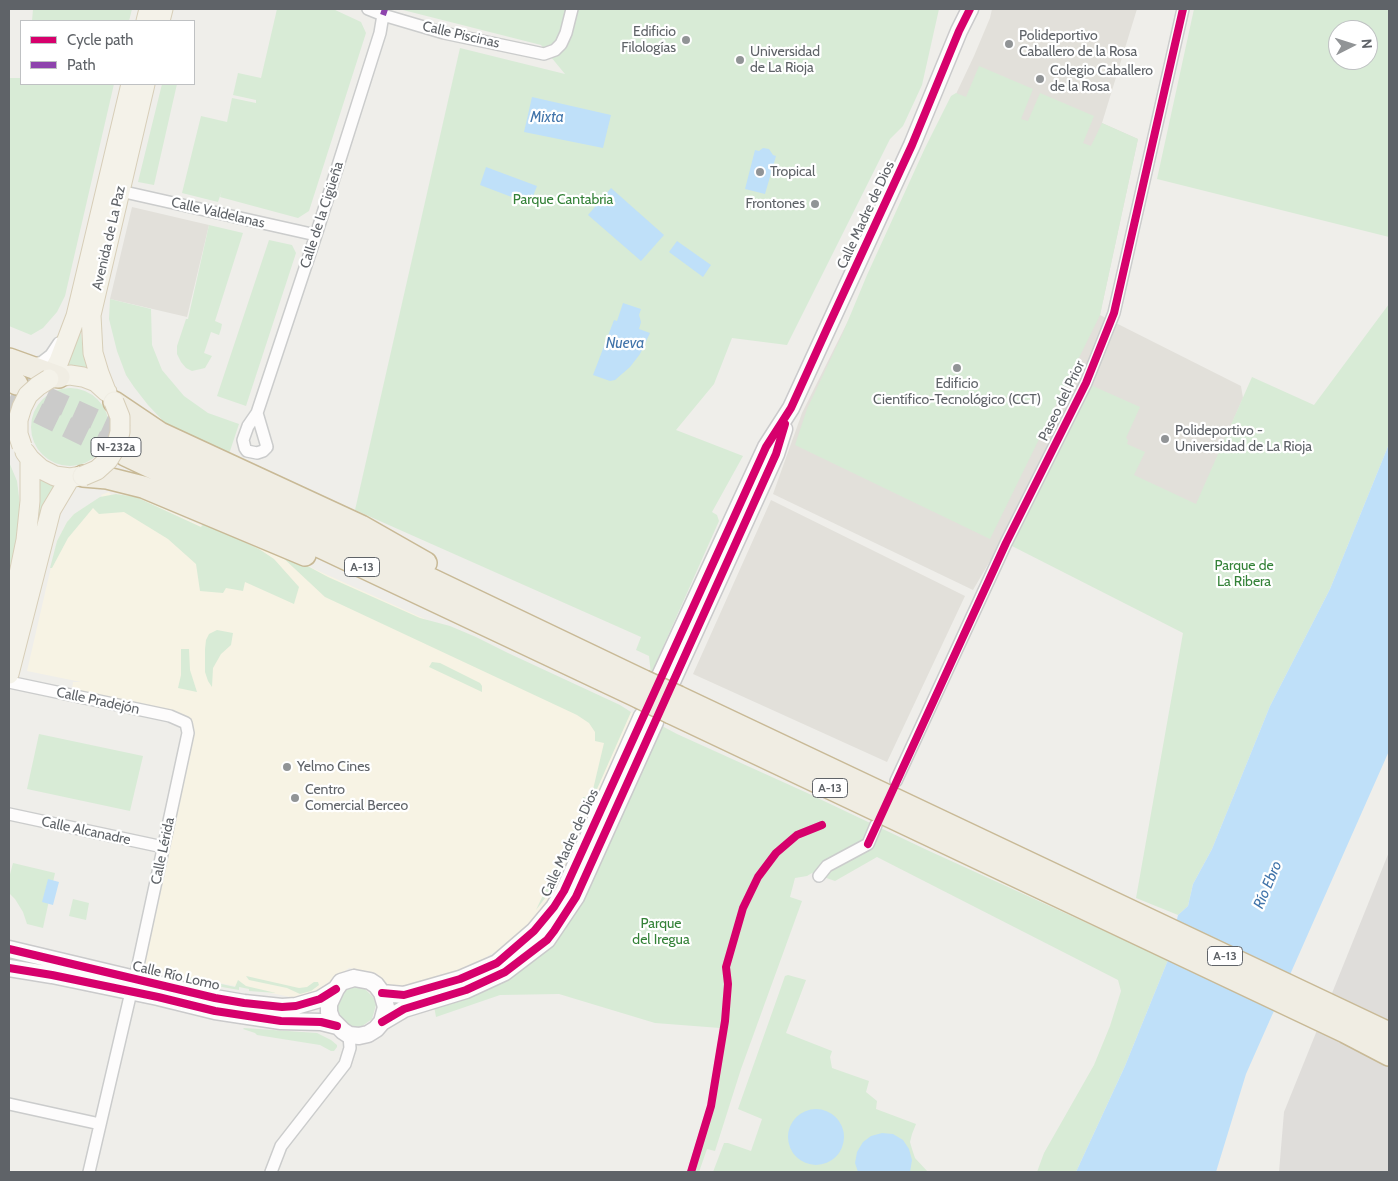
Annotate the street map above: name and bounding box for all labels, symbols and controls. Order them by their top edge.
street label: Calle Piscinas [421,18,501,52]
legend [20,20,195,85]
north arrow [1328,20,1378,70]
place label: Edificio Filologías [621,24,676,56]
place label: Polideportivo Caballero de la Rosa [1019,28,1137,60]
text: Cycle path [67,31,133,49]
marker: Edificio Filologías [680,34,692,46]
marker: Polideportivo Caballero de la Rosa [1003,38,1015,50]
text: N [1358,38,1376,49]
place label: Universidad de La Rioja [750,44,820,76]
marker: Universidad de La Rioja [734,54,746,66]
text: Path [67,56,96,74]
place label: Colegio Caballero de la Rosa [1050,63,1153,95]
marker: Colegio Caballero de la Rosa [1034,73,1046,85]
water label: Mixta [530,109,564,127]
street label: Calle Madre de Dios [834,158,898,272]
street label: Calle de la Cigüeña [297,159,347,271]
place label: Tropical [770,164,815,180]
marker: Tropical [754,166,766,178]
street label: Avenida de La Paz [89,184,129,292]
park label: Parque Cantabria [513,192,613,208]
street label: Calle Valdelanas [170,194,266,232]
place label: Frontones [746,196,805,212]
marker: Frontones [809,198,821,210]
water label: Nueva [606,335,644,353]
street label: Paseo del Prior [1035,358,1089,444]
marker: Edificio Científico-Tecnológico (CCT) [951,362,963,374]
place label: Edificio Científico-Tecnológico (CCT) [873,376,1041,408]
place label: Polideportivo - Universidad de La Rioja [1175,423,1312,456]
marker: Polideportivo - Universidad de La Rioja [1159,433,1171,445]
road number: N-232a [91,438,141,457]
road number: A-13 [344,558,380,576]
park label: Parque de La Ribera [1214,558,1274,590]
street label: Calle Pradejón [55,684,141,718]
place label: Yelmo Cines [297,759,370,775]
marker: Yelmo Cines [281,761,293,773]
road number: A-13 [812,778,848,798]
place label: Centro Comercial Berceo [305,782,408,814]
street label: Calle Madre de Dios [538,786,602,900]
marker: Centro Comercial Berceo [289,792,301,804]
street label: Calle Alcanadre [40,813,132,849]
street label: Calle Lérida [148,816,178,886]
water label: Río Ebro [1250,858,1286,912]
park label: Parque del Iregua [632,916,690,949]
road number: A-13 [1208,946,1242,966]
street label: Calle Río Lomo [131,958,221,994]

